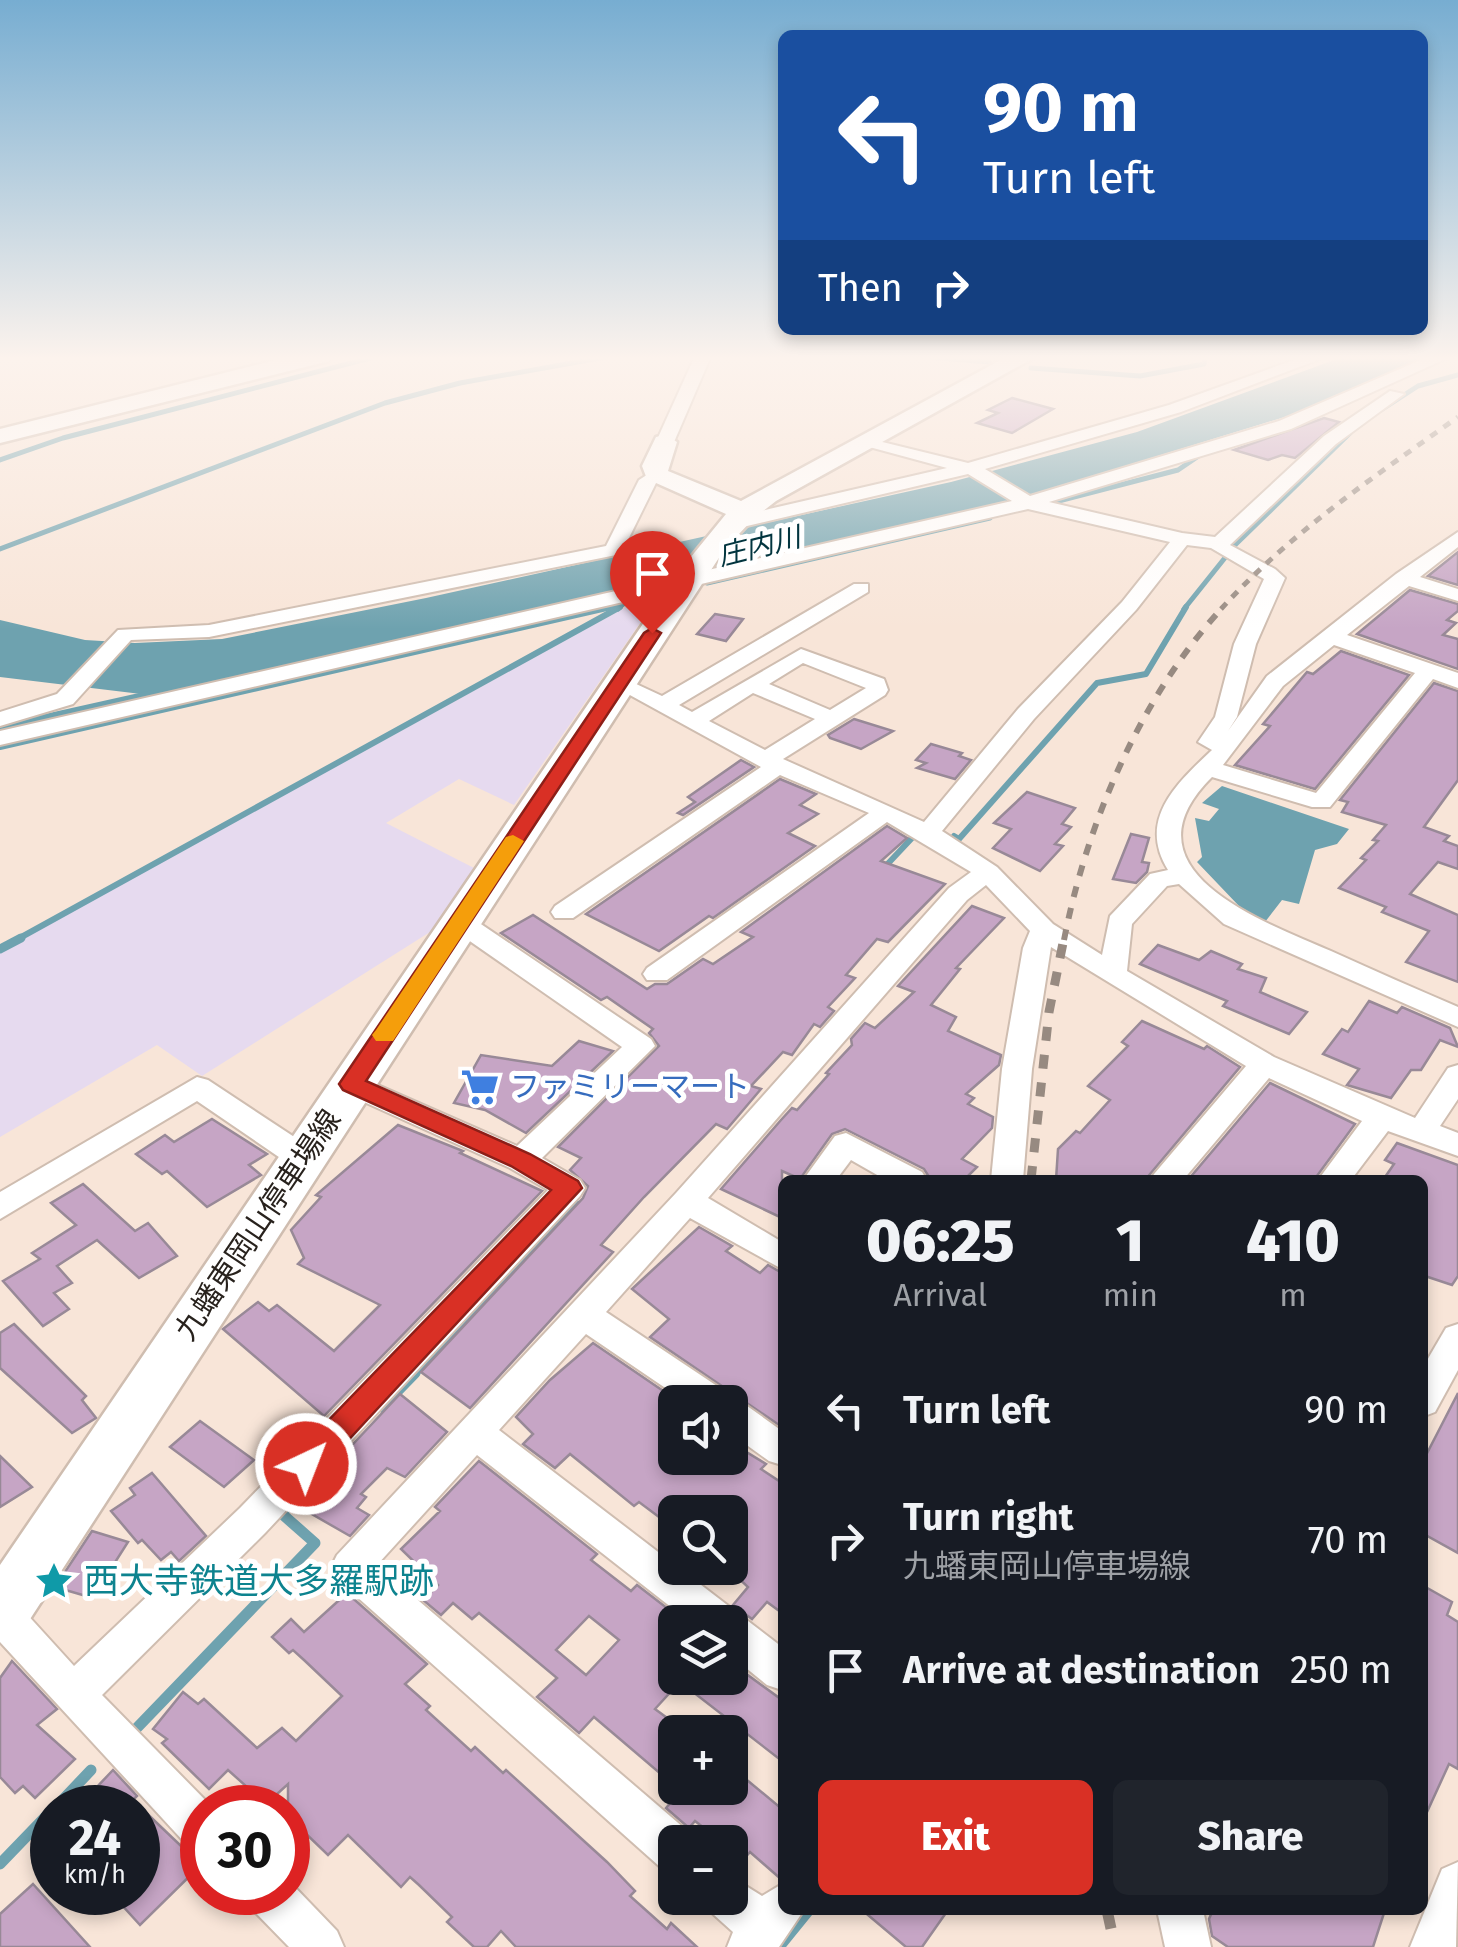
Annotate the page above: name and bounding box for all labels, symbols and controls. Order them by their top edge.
text: 90 m [983,66,1139,150]
icon: left [818,70,948,200]
text: Turn left [983,151,1155,205]
icon: right [923,260,978,315]
text: Then [818,265,903,311]
water label: 庄内川 [714,520,807,573]
pin [610,531,695,634]
icon: arrive [625,546,680,601]
supermarket icon: ファミリーマート [459,1066,501,1108]
place label: ファミリーマート [510,1069,750,1105]
street label: 九蟠東岡山停車場線 [168,1103,348,1347]
text: 06:25 [866,1205,1015,1277]
text: 1 [1116,1205,1144,1277]
text: 410 [1246,1205,1340,1277]
text: Arrival [893,1276,987,1314]
text: min [1103,1276,1158,1314]
text: m [1279,1276,1307,1314]
icon: left [818,1383,873,1438]
map controls [658,1385,748,1915]
button: sound [658,1385,748,1475]
text: Turn left [903,1387,1050,1433]
text: 90 m [1304,1387,1388,1433]
position arrow [254,1412,358,1516]
text: Turn right [903,1494,1073,1540]
button: search [658,1495,748,1585]
icon: right [818,1513,873,1568]
text: 70 m [1308,1517,1388,1563]
text: 九蟠東岡山停車場線 [903,1547,1191,1585]
place icon: 西大寺鉄道大多羅駅跡 [33,1560,75,1602]
place label: 西大寺鉄道大多羅駅跡 [84,1560,434,1602]
button: layers [658,1605,748,1695]
icon: arrive [818,1643,873,1698]
text: Arrive at destination [903,1647,1260,1693]
text: 250 m [1290,1647,1392,1693]
button: + [658,1715,748,1805]
button: Exit [818,1780,1093,1895]
button: Share [1113,1780,1388,1895]
speed limit sign: 30 [180,1785,310,1915]
text: 24 [69,1808,121,1868]
button: − [658,1825,748,1915]
text: km/h [64,1860,126,1890]

